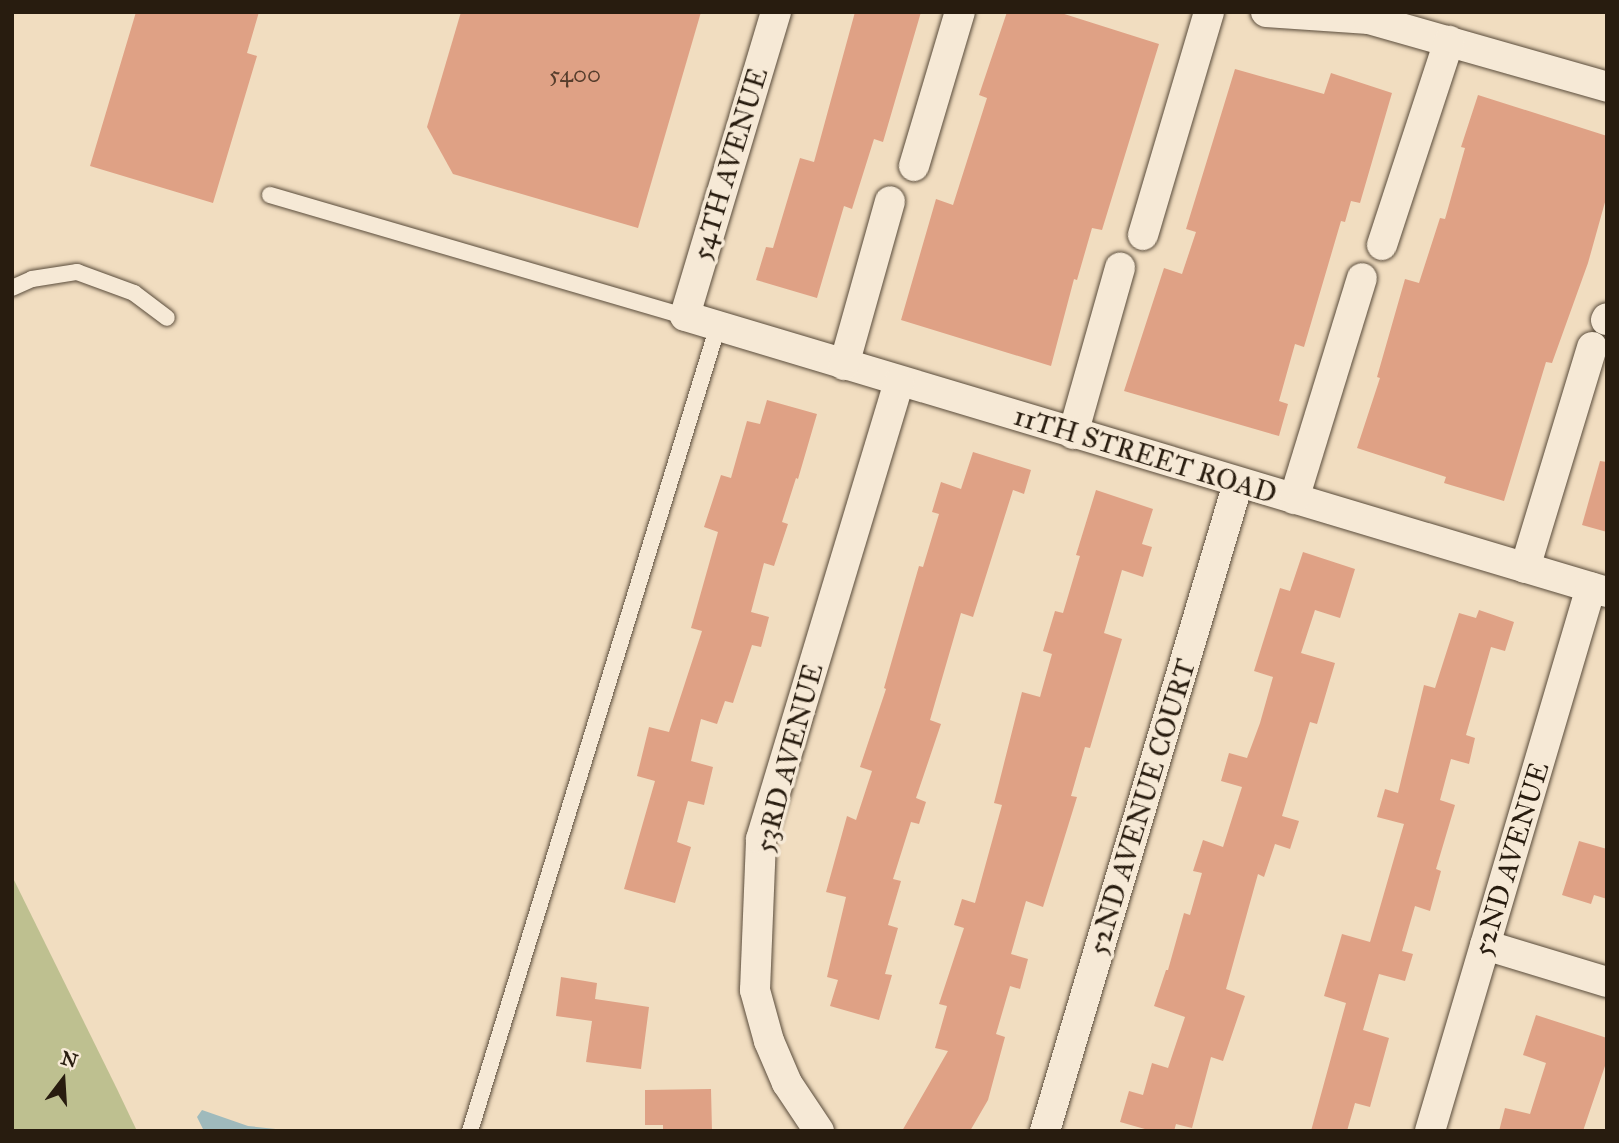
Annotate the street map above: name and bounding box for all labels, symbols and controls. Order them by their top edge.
house number: 5400 [549,61,601,89]
street label: 54TH AVENUE [685,64,775,264]
street label: 11TH STREET ROAD [1010,399,1280,511]
street label: 52ND AVENUE COURT [1081,655,1203,959]
street label: 53RD AVENUE [748,660,830,856]
street label: 52ND AVENUE [1466,758,1556,960]
north arrow [28,1045,98,1115]
text: N [58,1046,80,1073]

